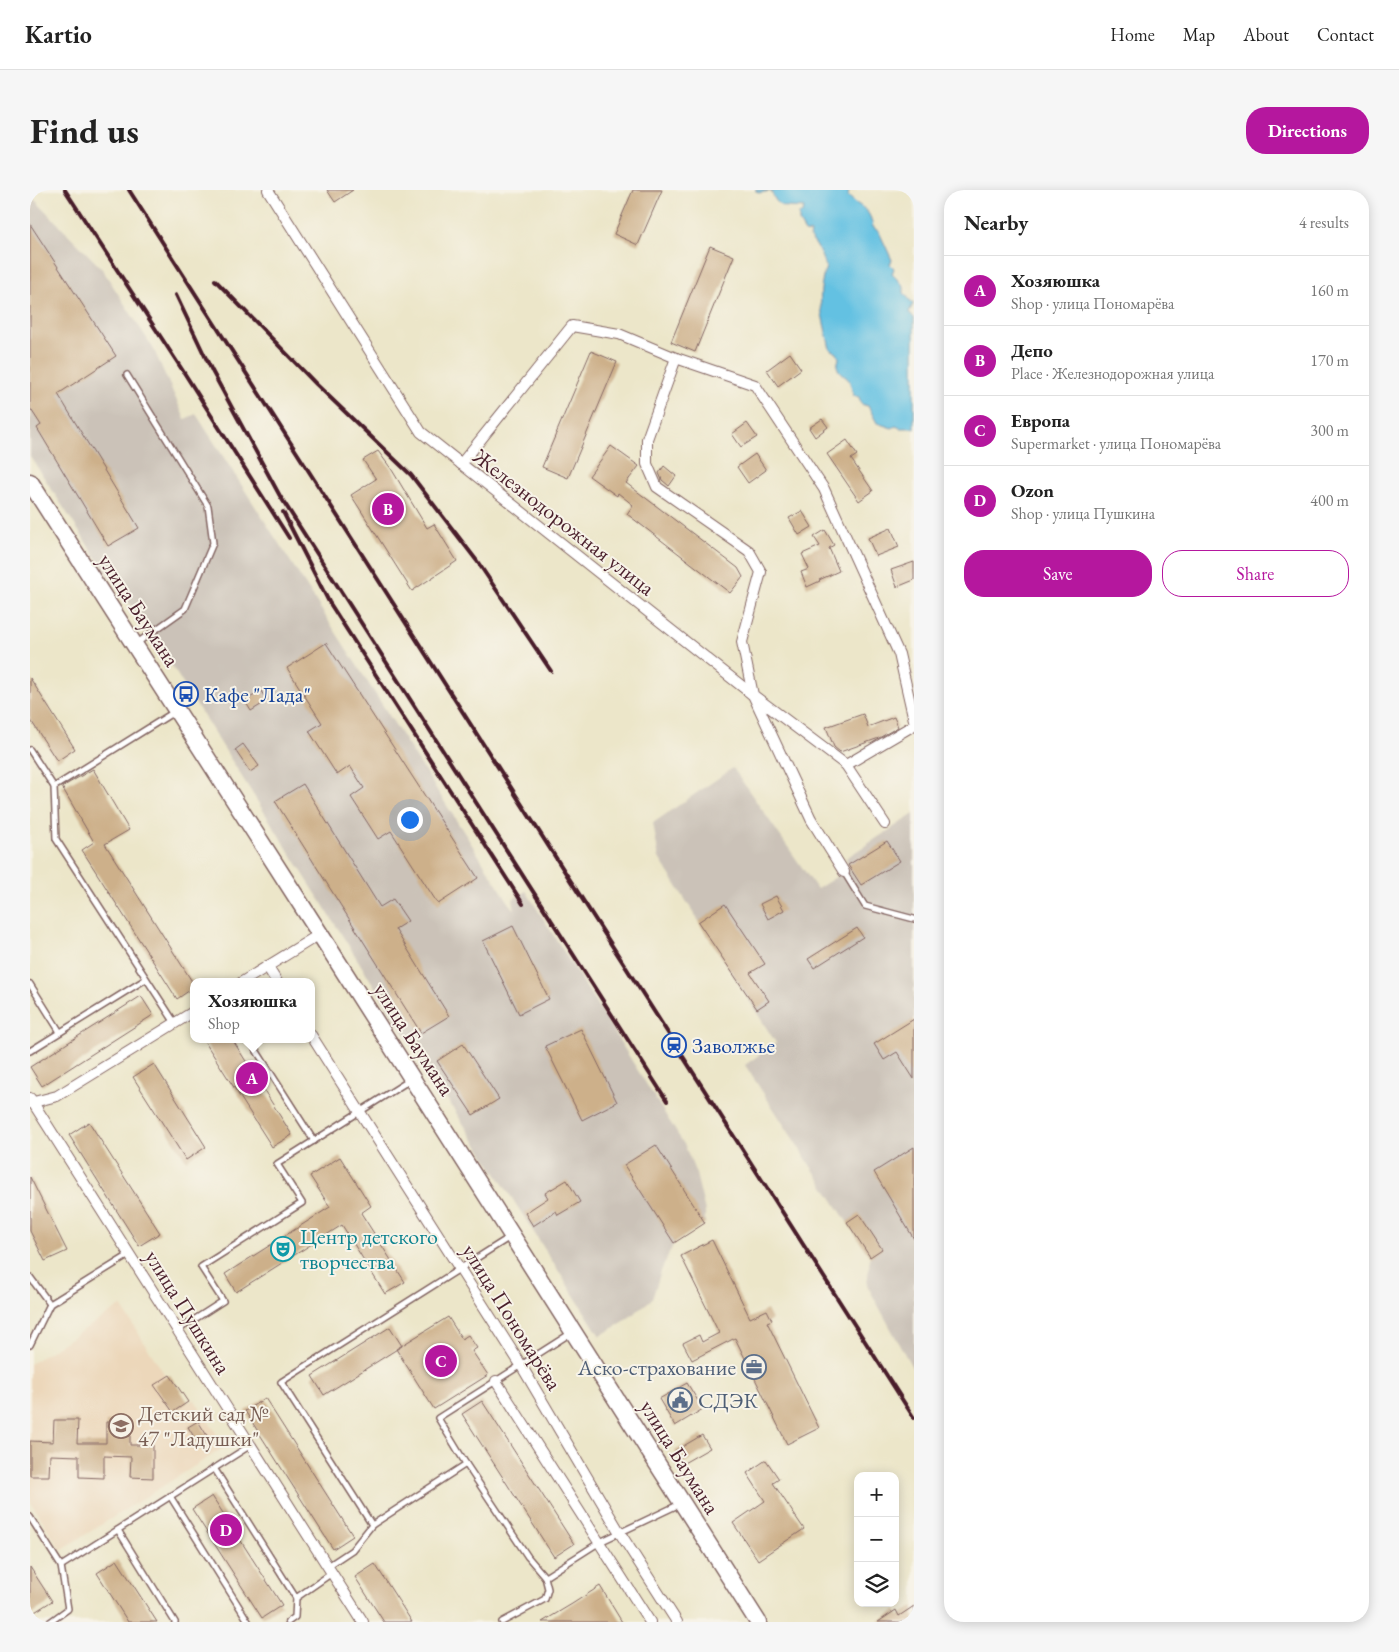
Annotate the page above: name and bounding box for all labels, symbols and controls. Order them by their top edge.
text: Kartio [25,19,92,50]
text: Home [1110,23,1155,46]
text: Map [1183,23,1215,46]
text: About [1243,23,1289,46]
text: Contact [1317,23,1374,46]
button: Directions [1246,107,1369,154]
text: Find us [30,108,139,153]
text: Nearby [964,209,1028,236]
text: 4 results [1299,212,1349,233]
text: Хозяюшка [1011,268,1100,293]
text: A [974,280,986,301]
text: 160 m [1310,280,1349,301]
text: Shop · улица Пономарёва [1011,293,1174,314]
text: Депо [1011,338,1053,363]
text: B [975,350,985,371]
text: 170 m [1310,350,1349,371]
text: Place · Железнодорожная улица [1011,363,1214,384]
text: Европа [1011,408,1070,433]
text: C [974,420,986,441]
text: 300 m [1310,420,1349,441]
text: Supermarket · улица Пономарёва [1011,433,1221,454]
street label: Железнодорожная улица [466,441,661,602]
text: Ozon [1011,478,1054,503]
pin: B [372,490,404,528]
text: D [974,490,986,511]
text: 400 m [1310,490,1349,511]
text: Shop · улица Пушкина [1011,503,1155,524]
street label: улица Баумана [92,548,187,672]
button: Save [964,550,1152,597]
button: Share [1162,550,1349,597]
place label: Кафе "Лада" [204,680,311,709]
bus stop icon: Кафе "Лада" [173,681,199,707]
your location [397,807,423,833]
street label: улица Баумана [367,977,462,1101]
popup [190,978,315,1043]
text: Хозяюшка [208,988,297,1013]
text: Shop [208,1013,240,1034]
place label: Заволжье [692,1031,776,1060]
station icon: Заволжье [661,1032,687,1058]
pin: A [236,1059,268,1097]
place label: Центр детского творчества [300,1222,438,1276]
theatre icon: Центр детского творчества [270,1236,296,1262]
street label: улица Пономарёва [455,1238,569,1396]
street label: улица Пушкина [138,1244,238,1380]
pin: C [425,1342,457,1380]
place label: Аско-страхование [577,1353,736,1382]
office icon: Аско-страхование [741,1354,767,1380]
place label: СДЭК [698,1386,758,1415]
public building icon: СДЭК [667,1387,693,1413]
street label: улица Баумана [633,1394,727,1520]
place label: Детский сад № 47 "Ладушки" [138,1399,269,1453]
school or university icon: Детский сад № 47 "Ладушки" [108,1413,134,1439]
map controls [854,1472,899,1607]
button: + [854,1472,899,1517]
pin: D [210,1511,242,1549]
button: − [854,1517,899,1562]
button: layers [854,1562,899,1607]

